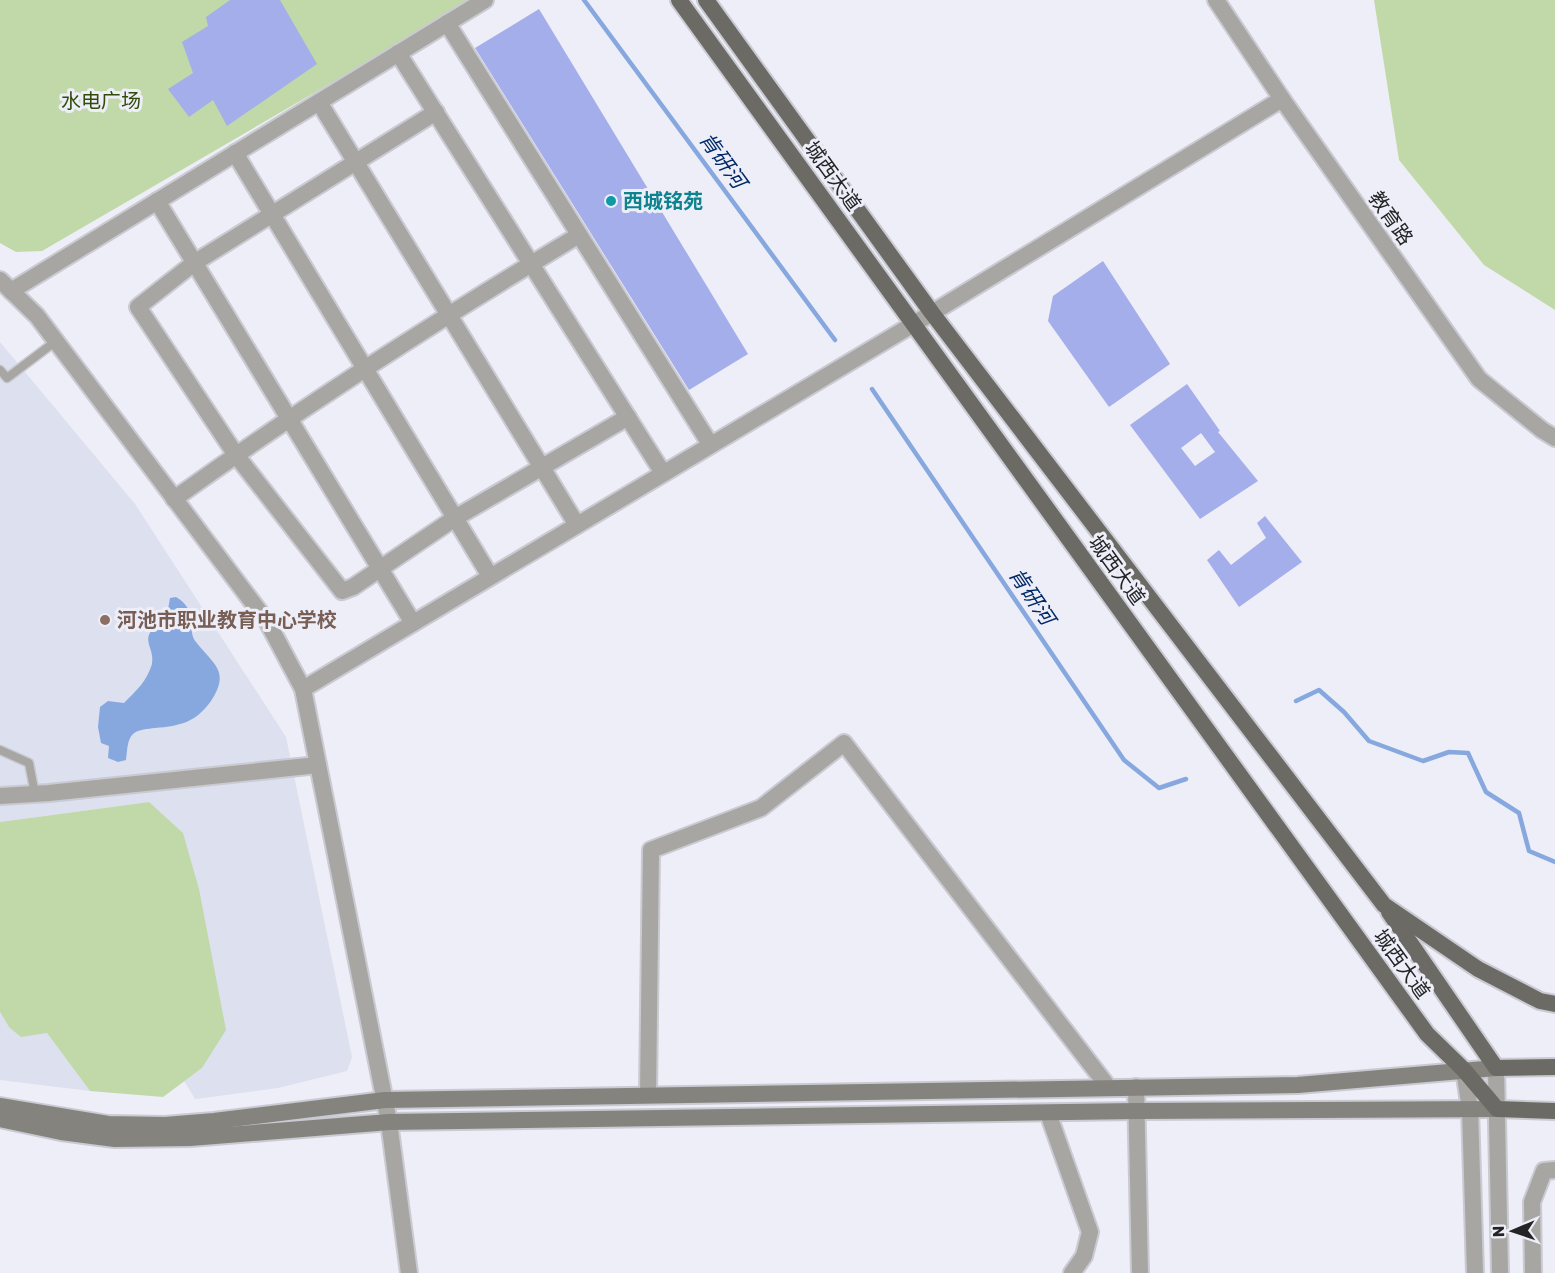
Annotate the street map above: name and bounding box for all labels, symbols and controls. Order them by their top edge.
park label: 水电广场 [61,89,141,113]
water label: 肯研河 [694,127,754,196]
street label: 城西大道 [800,137,866,215]
street label: 教育路 [1364,187,1418,249]
place label: 西城铭苑 [623,189,703,213]
marker: 西城铭苑 [604,194,618,208]
street label: 城西大道 [1084,531,1150,609]
water label: 肯研河 [1004,563,1062,632]
place label: 河池市职业教育中心学校 [117,608,337,632]
marker: 河池市职业教育中心学校 [98,613,112,627]
street label: 城西大道 [1369,925,1435,1003]
north arrow [1483,1201,1543,1261]
text: N [1489,1225,1508,1238]

